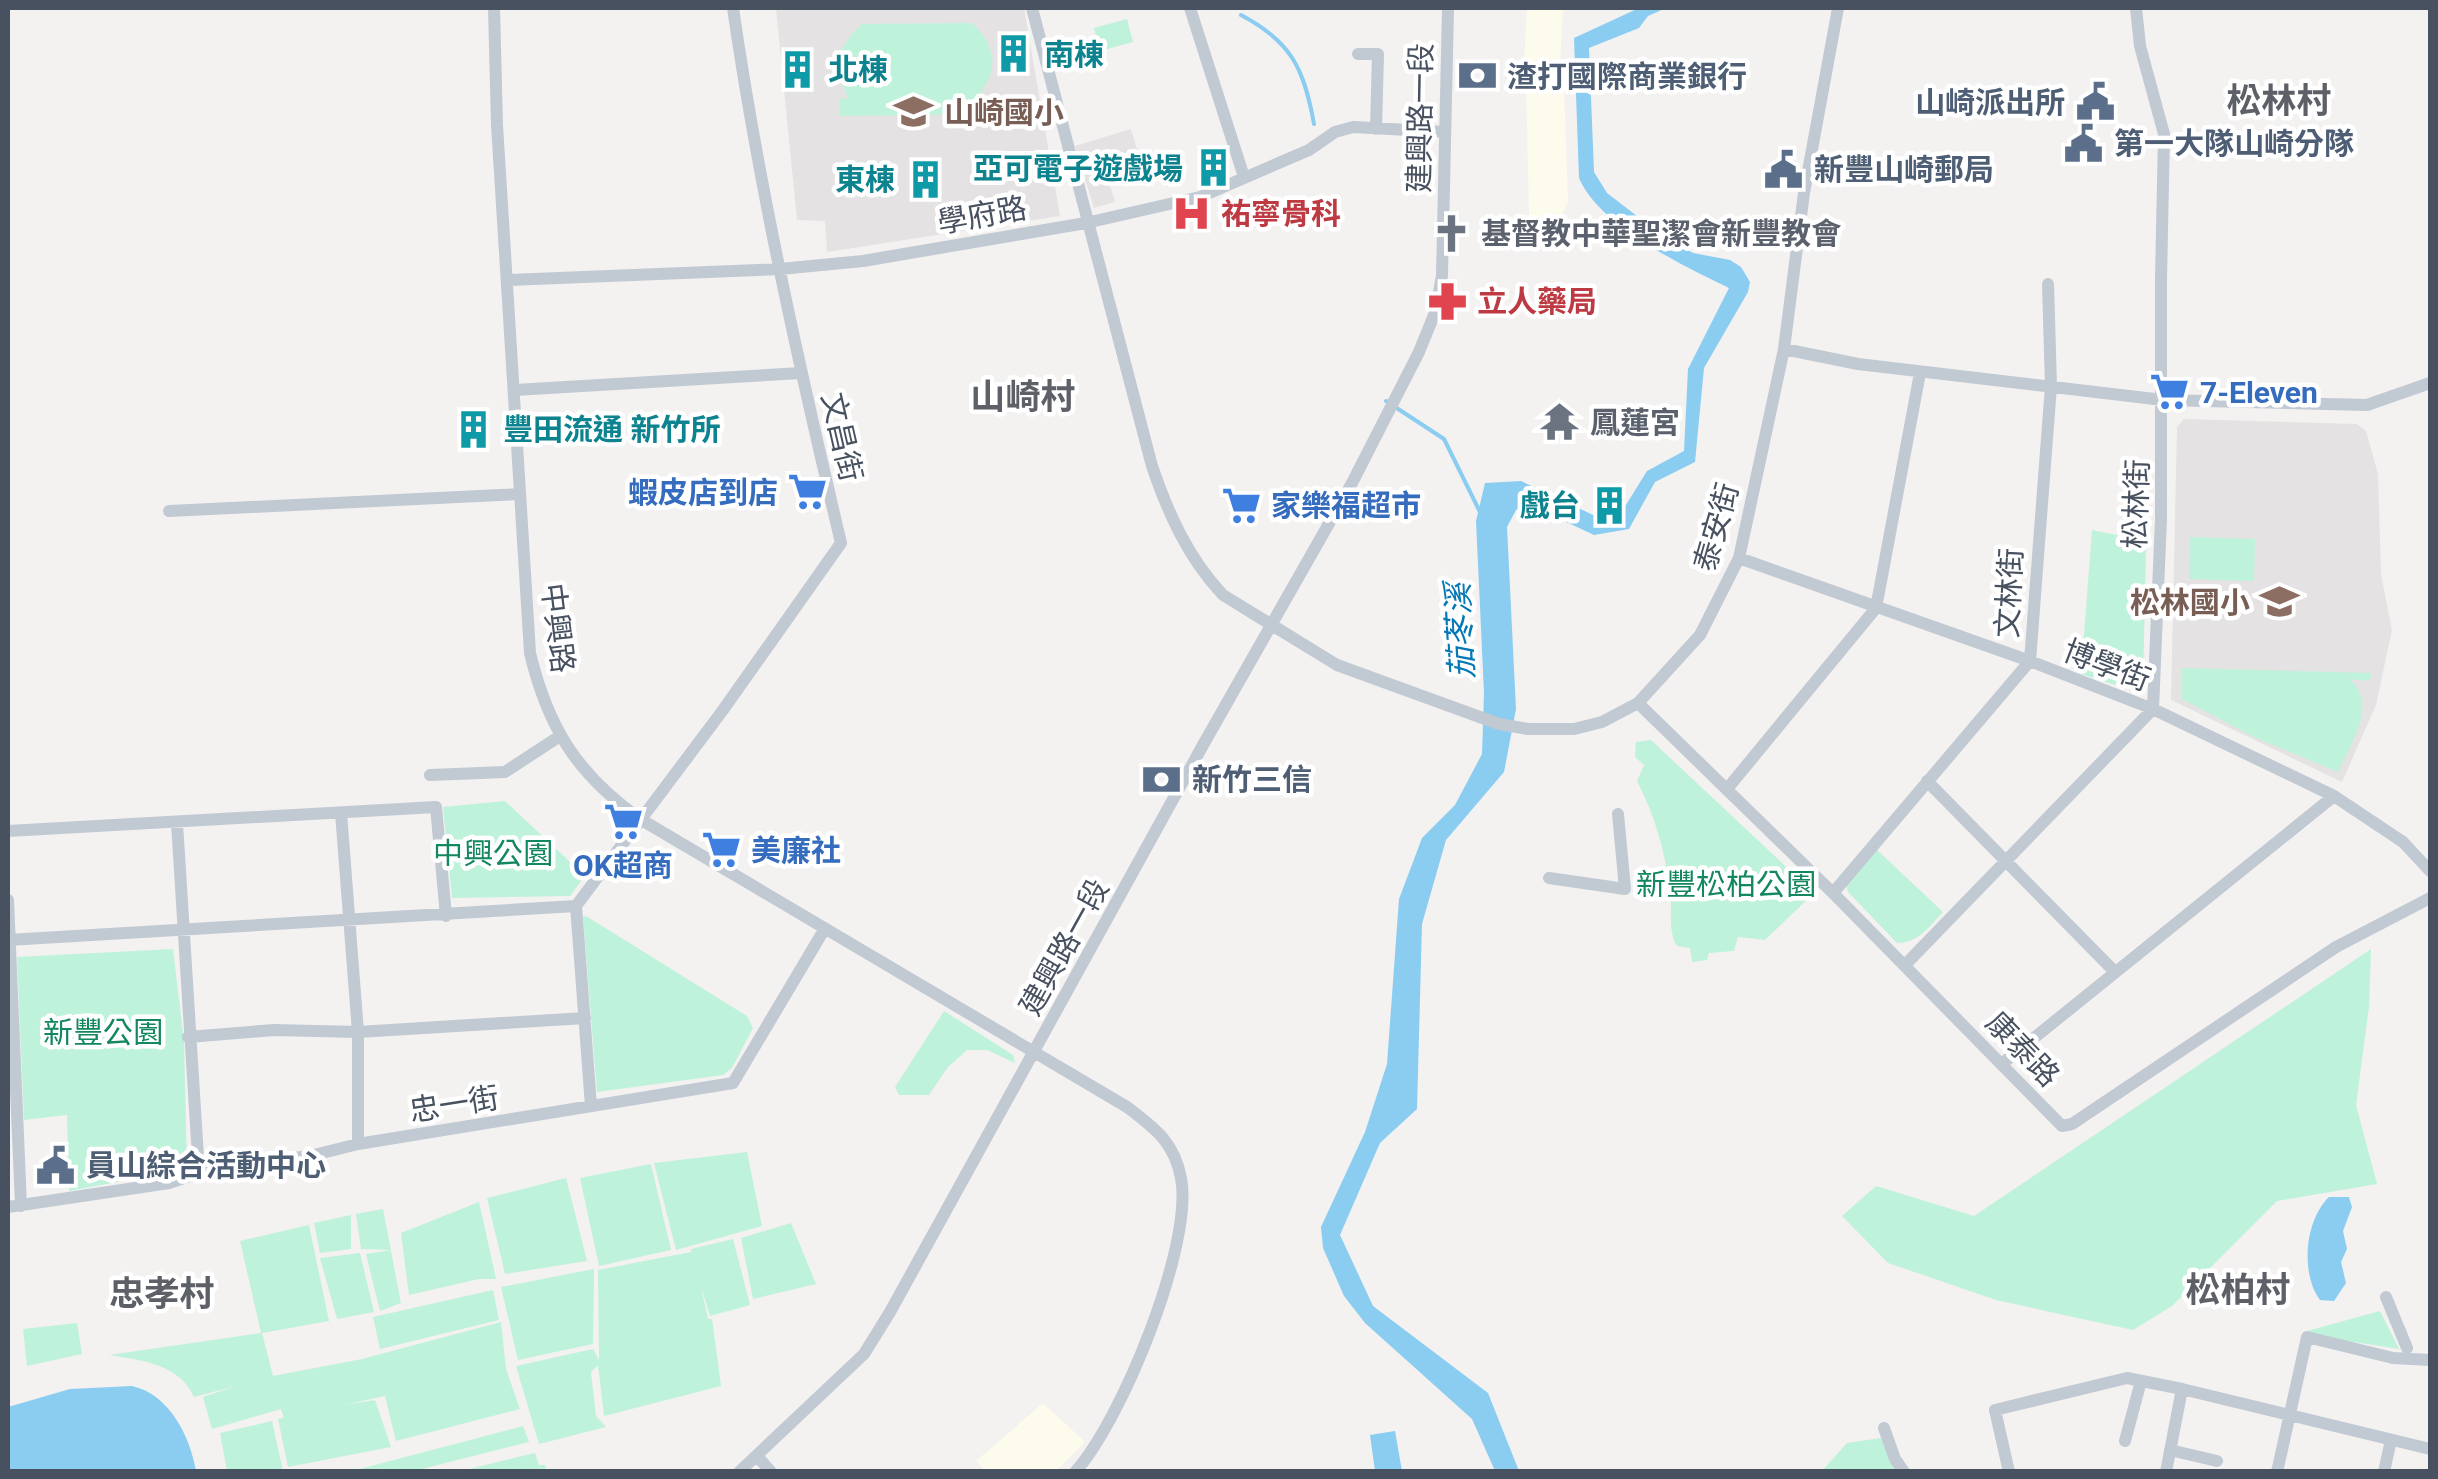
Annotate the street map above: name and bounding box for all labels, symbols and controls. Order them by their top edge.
building icon: 南棟 [993,33,1035,75]
place label: 南棟 [1044,37,1104,72]
street label: 建興路一段 [1401,43,1439,193]
building icon: 北棟 [777,48,819,90]
place label: 北棟 [828,52,888,87]
bank icon: 渣打國際商業銀行 [1456,55,1498,97]
place label: 渣打國際商業銀行 [1507,59,1747,94]
public building icon: 山崎派出所 [2074,81,2116,123]
district label: 松林村 [2226,81,2332,122]
place label: 山崎派出所 [1915,85,2065,120]
school or university icon: 山崎國小 [893,91,935,133]
place label: 山崎國小 [944,95,1064,130]
public building icon: 第一大隊山崎分隊 [2063,122,2105,164]
place label: 第一大隊山崎分隊 [2114,126,2354,161]
building icon: 亞可電子遊戲場 [1192,147,1234,189]
public building icon: 新豐山崎郵局 [1763,148,1805,190]
place label: 亞可電子遊戲場 [973,151,1183,186]
place label: 新豐山崎郵局 [1814,152,1994,187]
building icon: 東棟 [904,158,946,200]
place label: 東棟 [835,162,895,197]
street label: 學府路 [935,190,1029,240]
hospital icon: 祐寧骨科 [1170,192,1212,234]
place label: 祐寧骨科 [1221,196,1341,231]
church icon: 基督教中華聖潔會新豐教會 [1430,212,1472,254]
place label: 基督教中華聖潔會新豐教會 [1481,216,1842,251]
pharmacy icon: 立人藥局 [1426,280,1468,322]
place label: 立人藥局 [1477,284,1597,319]
supermarket icon: 7-Eleven [2149,371,2191,413]
place label: 7-Eleven [2200,375,2318,410]
district label: 山崎村 [970,377,1076,418]
street label: 文昌街 [815,389,869,485]
temple icon: 鳳蓮宮 [1539,401,1581,443]
place label: 鳳蓮宮 [1590,405,1680,440]
building icon: 豐田流通 新竹所 [452,408,494,450]
place label: 豐田流通 新竹所 [503,412,720,447]
street label: 松林街 [2117,458,2155,550]
supermarket icon: 蝦皮店到店 [787,471,829,513]
place label: 蝦皮店到店 [628,475,778,510]
street label: 泰安街 [1687,479,1745,575]
supermarket icon: 家樂福超市 [1220,484,1262,526]
building icon: 戲台 [1589,484,1631,526]
place label: 家樂福超市 [1271,488,1421,523]
place label: 戲台 [1520,488,1580,523]
street label: 文林街 [1989,547,2029,639]
water label: 茄苳溪 [1438,578,1481,680]
street label: 中興路 [535,581,581,675]
school or university icon: 松林國小 [2259,581,2301,623]
place label: 松林國小 [2130,585,2250,620]
street label: 博學街 [2059,633,2155,697]
bank icon: 新竹三信 [1141,758,1183,800]
place label: 新竹三信 [1192,762,1312,797]
supermarket icon: OK超商 [602,800,644,842]
supermarket icon: 美廉社 [700,829,742,871]
place label: 美廉社 [751,833,841,868]
park label: 中興公園 [433,836,553,871]
place label: OK超商 [573,848,673,883]
park label: 新豐松柏公園 [1636,867,1816,902]
street label: 建興路一段 [1012,873,1116,1021]
street label: 康泰路 [1979,1004,2067,1094]
park label: 新豐公園 [43,1015,163,1050]
street label: 忠一街 [407,1080,501,1128]
public building icon: 員山綜合活動中心 [35,1144,77,1186]
place label: 員山綜合活動中心 [86,1148,326,1183]
district label: 松柏村 [2185,1270,2291,1311]
district label: 忠孝村 [109,1274,215,1315]

